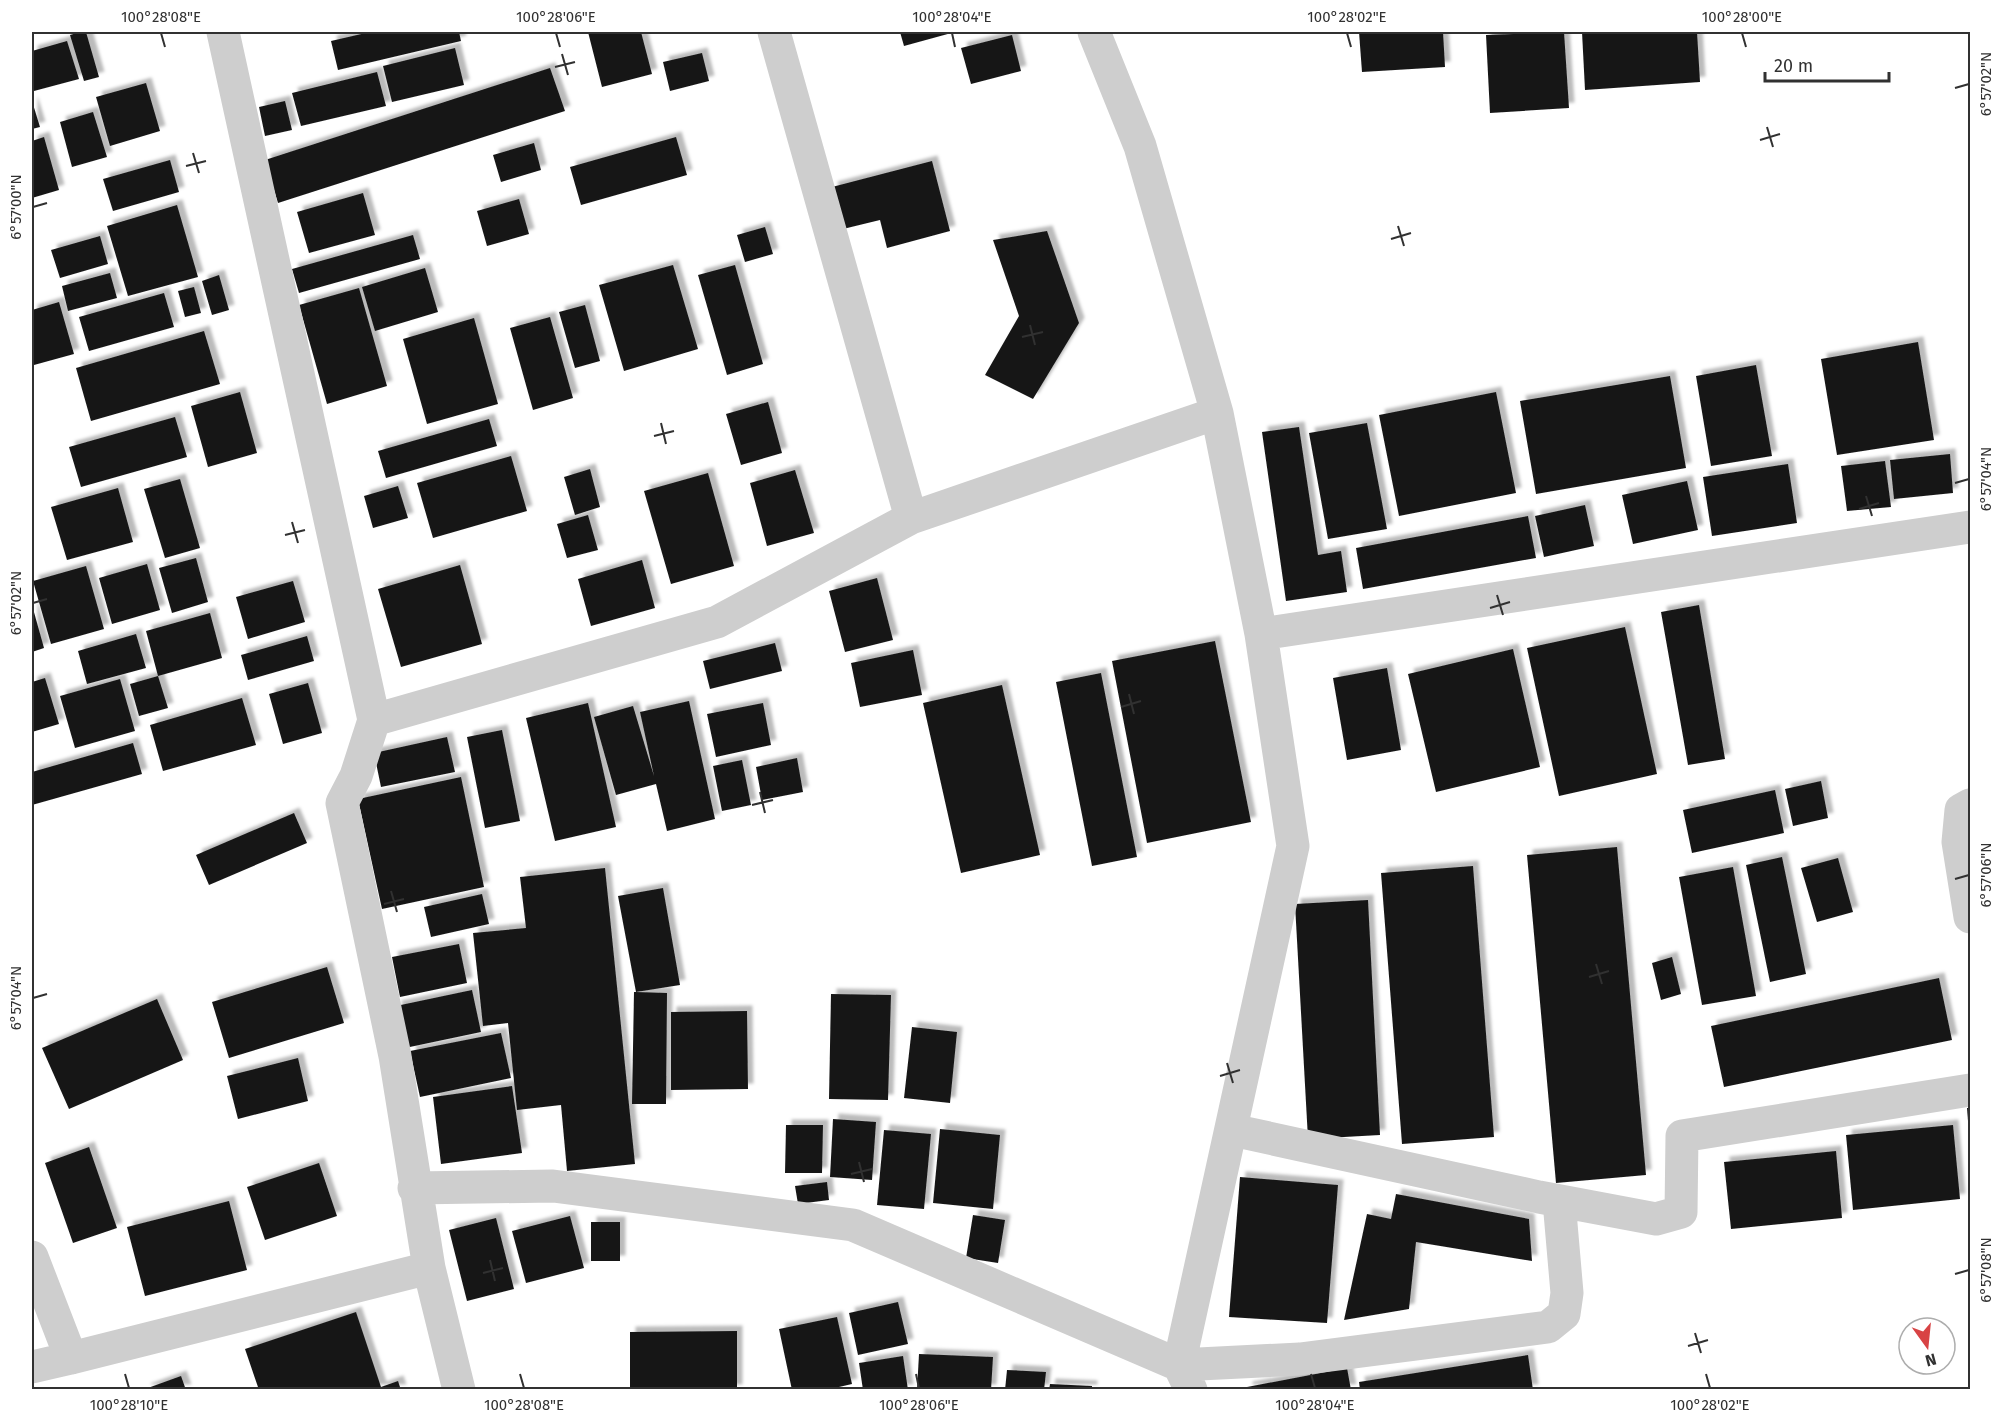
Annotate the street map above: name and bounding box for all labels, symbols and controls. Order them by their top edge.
text: 100°28'08"E [121,8,201,26]
text: 100°28'06"E [516,8,596,26]
text: 100°28'04"E [912,8,992,26]
text: 100°28'02"E [1307,8,1387,26]
text: 100°28'00"E [1702,8,1782,26]
scale bar [1765,45,1890,83]
text: 6°57'02"N [1977,52,1995,116]
text: 20 m [1774,55,1813,77]
text: 6°57'00"N [7,174,25,240]
text: 6°57'04"N [1977,447,1995,511]
text: 6°57'02"N [7,571,25,635]
text: 6°57'06"N [1977,842,1995,908]
text: 6°57'04"N [7,966,25,1030]
text: 6°57'08"N [1977,1237,1995,1303]
north arrow [1897,1316,1957,1376]
text: N [1923,1349,1938,1371]
text: 100°28'10"E [90,1396,168,1414]
text: 100°28'08"E [484,1396,564,1414]
text: 100°28'06"E [879,1396,959,1414]
text: 100°28'04"E [1275,1396,1355,1414]
text: 100°28'02"E [1670,1396,1750,1414]

